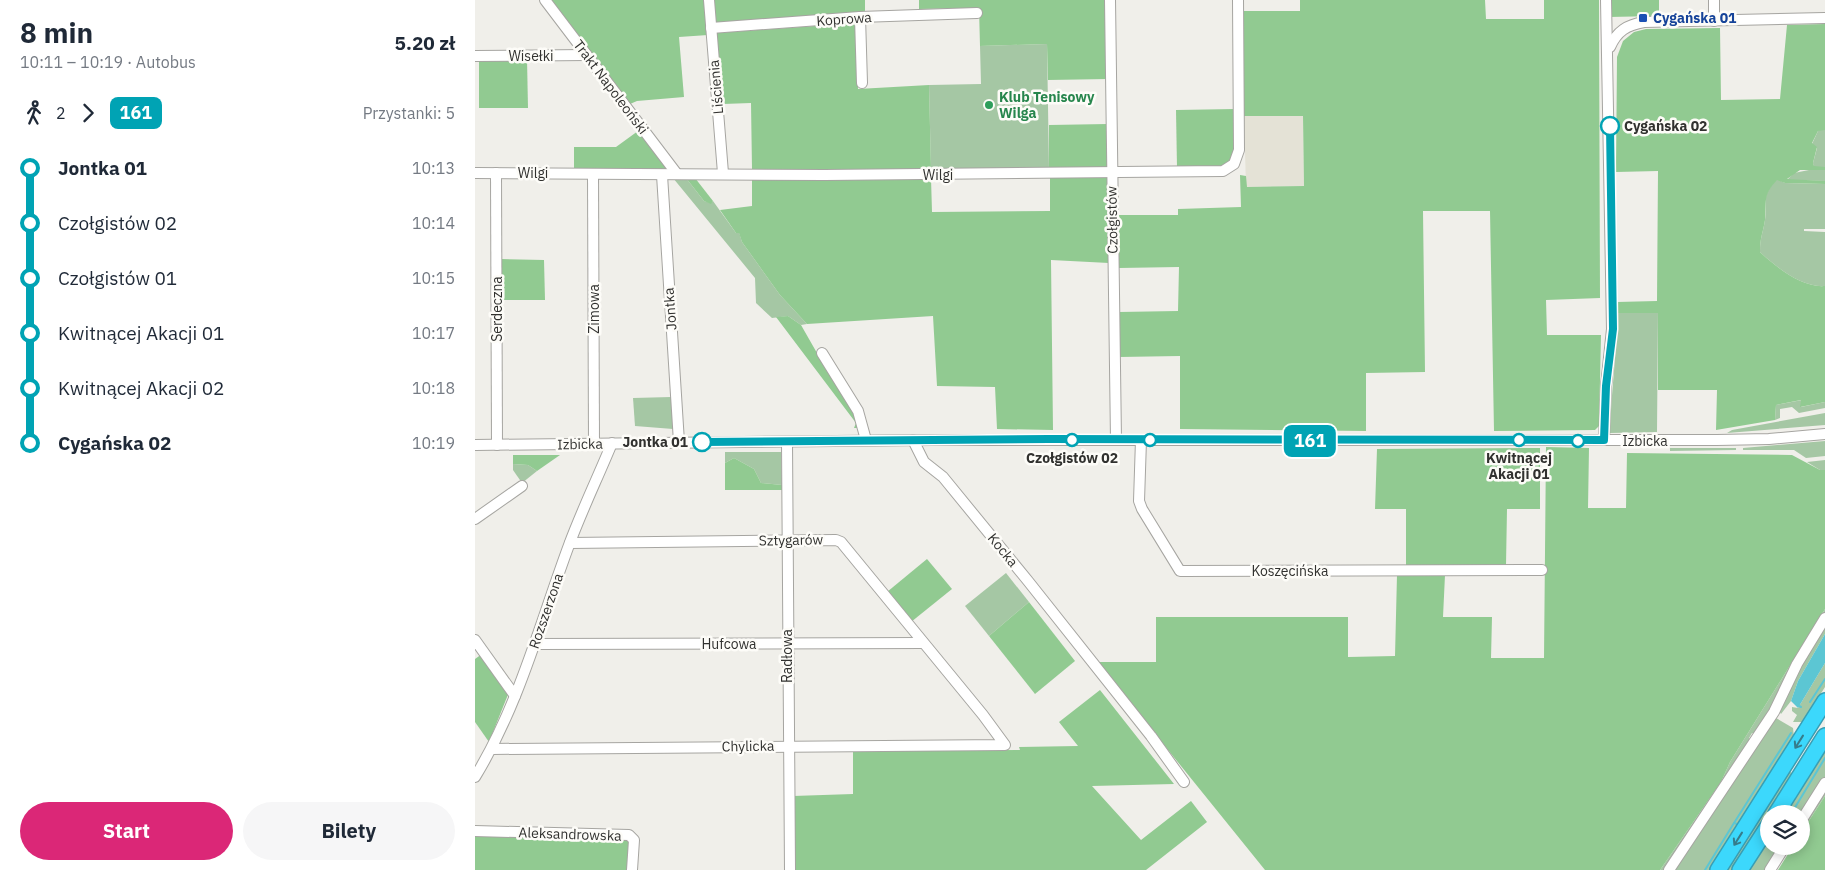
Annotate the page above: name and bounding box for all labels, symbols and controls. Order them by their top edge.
street label: Koprowa [816,8,873,30]
place label: Cygańska 01 [1653,9,1737,27]
marker: Cygańska 01 [1637,12,1649,24]
text: 8 min [20,14,93,51]
text: 5.20 zł [395,31,455,55]
street label: Trakt Napoleoński [570,36,652,138]
street label: Wisełki [508,47,554,65]
text: 10:11 – 10:19 · Autobus [20,52,196,72]
street label: Liścienia [705,59,727,115]
place label: Klub Tenisowy Wilga [999,88,1095,122]
icon: walk [20,99,48,127]
icon: forward [74,99,102,127]
marker: Klub Tenisowy Wilga [983,99,995,111]
text: 161 [120,101,152,124]
text: 2 [56,103,66,123]
text: Przystanki: 5 [363,103,455,123]
marker: Cygańska 02 [1600,116,1620,136]
place label: Cygańska 02 [1624,117,1708,135]
text: Jontka 01 [58,156,147,180]
text: 10:13 [412,158,455,178]
street label: Wilgi [518,164,548,182]
street label: Wilgi [923,166,953,184]
street label: Czołgistów [1102,186,1122,254]
text: Czołgistów 02 [58,211,177,235]
text: 10:14 [412,213,455,233]
text: Czołgistów 01 [58,266,177,290]
text: 10:15 [412,268,455,288]
street label: Serdeczna [488,276,506,342]
street label: Zimowa [585,284,603,334]
street label: Jontka [659,287,680,331]
text: Kwitnącej Akacji 01 [58,321,225,345]
text: 10:17 [412,323,455,343]
text: Kwitnącej Akacji 02 [58,376,225,400]
text: 10:18 [412,378,455,398]
line badge: 161 [1281,425,1339,457]
text: 161 [1294,429,1326,452]
text: Cygańska 02 [58,431,171,455]
marker: Jontka 01 [692,432,712,452]
street label: Izbicka [1622,432,1668,450]
text: 10:19 [412,433,455,453]
place label: Jontka 01 [622,433,689,451]
marker: Czołgistów 02 [1065,433,1079,447]
unlabelled marker [1143,433,1157,447]
marker: Kwitnącej Akacji 01 [1512,433,1526,447]
unlabelled marker [1571,434,1585,448]
street label: Izbicka [557,435,603,453]
place label: Czołgistów 02 [1026,449,1118,467]
place label: Kwitnącej Akacji 01 [1486,449,1552,483]
street label: Kocka [984,529,1022,571]
street label: Sztygarów [759,530,824,550]
street label: Koszęcińska [1251,562,1329,580]
street label: Rozszerzona [525,570,567,651]
street label: Radłowa [778,628,796,683]
street label: Hufcowa [701,635,757,653]
one-way arrow [1794,735,1804,749]
street label: Chylicka [722,737,775,755]
button: Start [20,802,233,860]
button: Bilety [243,802,455,860]
map controls [1760,805,1810,855]
button: layers [1760,805,1810,855]
street label: Aleksandrowska [518,823,622,845]
one-way arrow [1732,832,1742,846]

